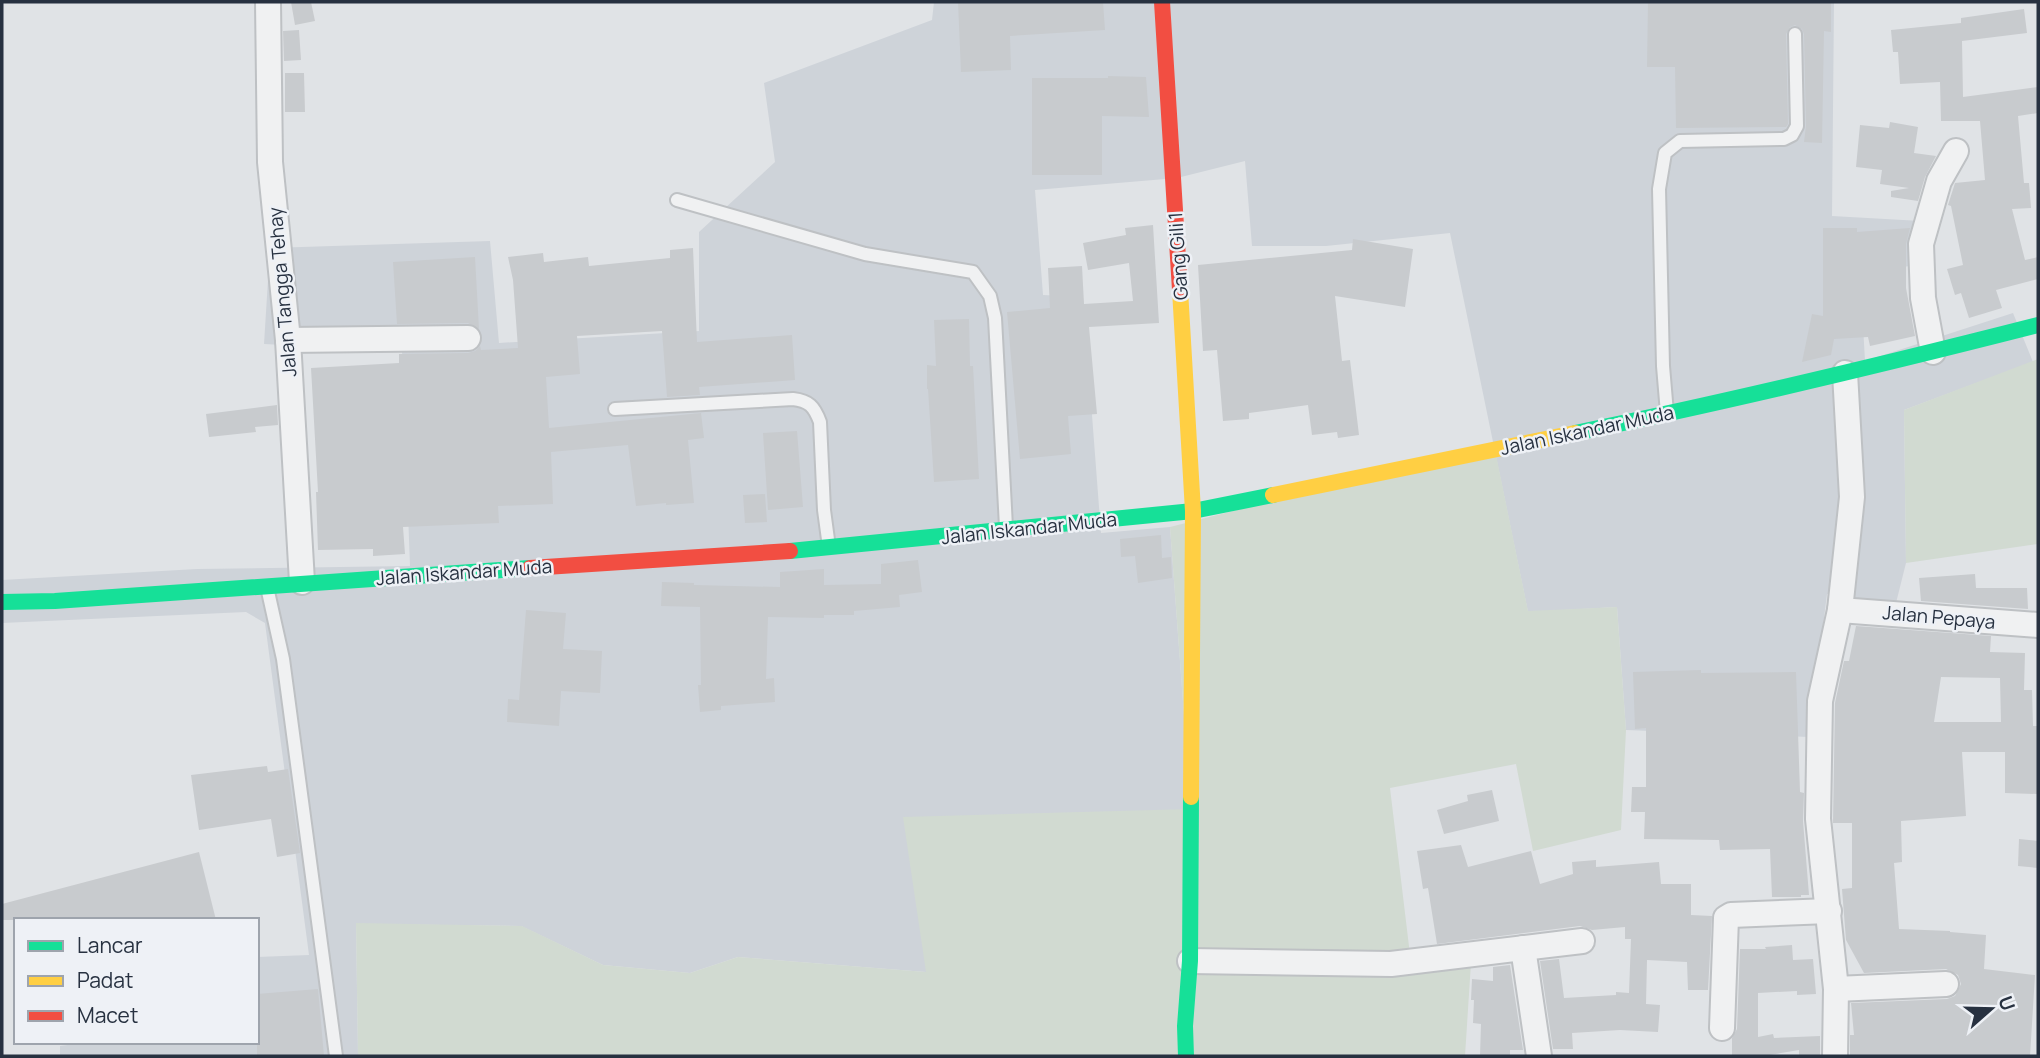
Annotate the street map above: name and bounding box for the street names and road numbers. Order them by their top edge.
street label: Jalan Tangga Tehay [262,206,302,378]
street label: Gang Gili 1 [1162,211,1194,301]
street label: Jalan Iskandar Muda [1498,399,1676,461]
street label: Jalan Iskandar Muda [940,506,1118,550]
street label: Jalan Iskandar Muda [375,553,553,591]
street label: Jalan Pepaya [1882,599,1996,635]

